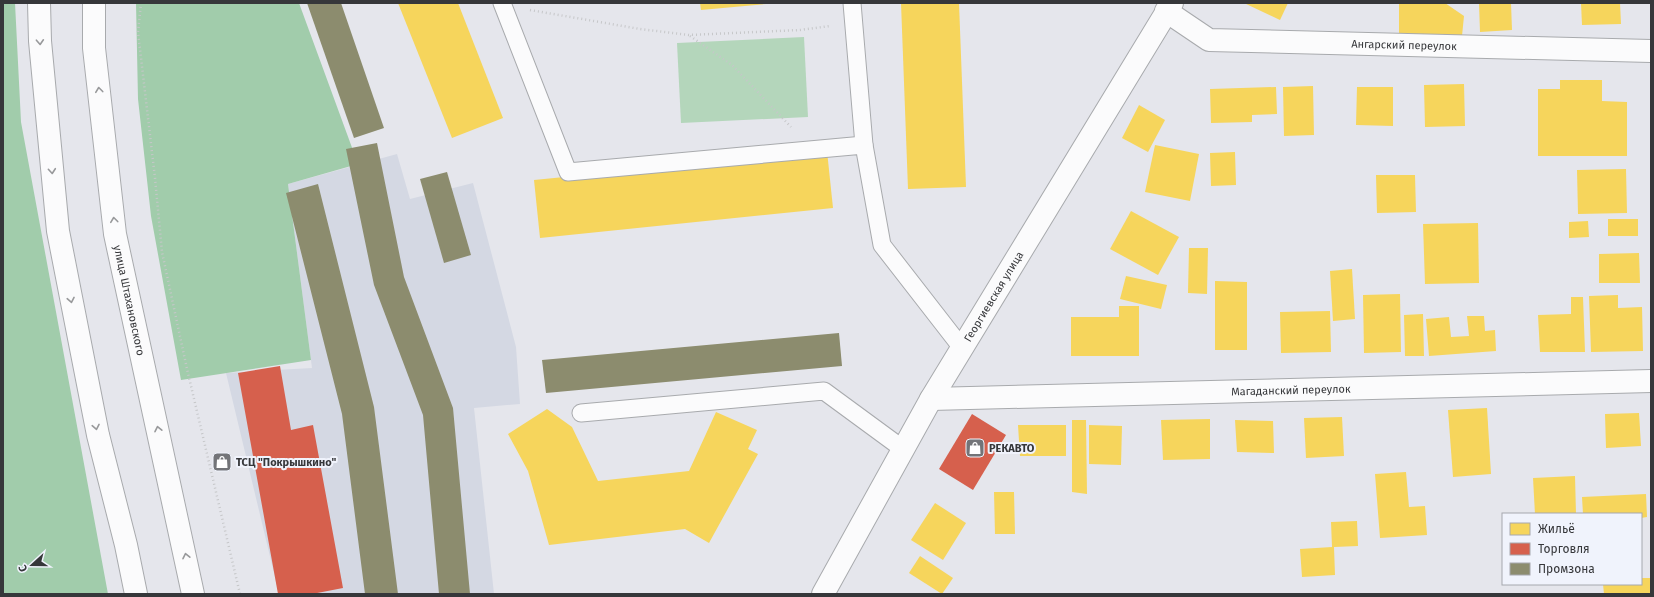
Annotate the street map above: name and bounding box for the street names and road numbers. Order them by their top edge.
street label: Ангарский переулок [1351,37,1457,53]
street label: улица Штахановского [111,244,148,357]
street label: Георгиевская улица [961,249,1026,344]
street label: Магаданский переулок [1231,382,1351,398]

